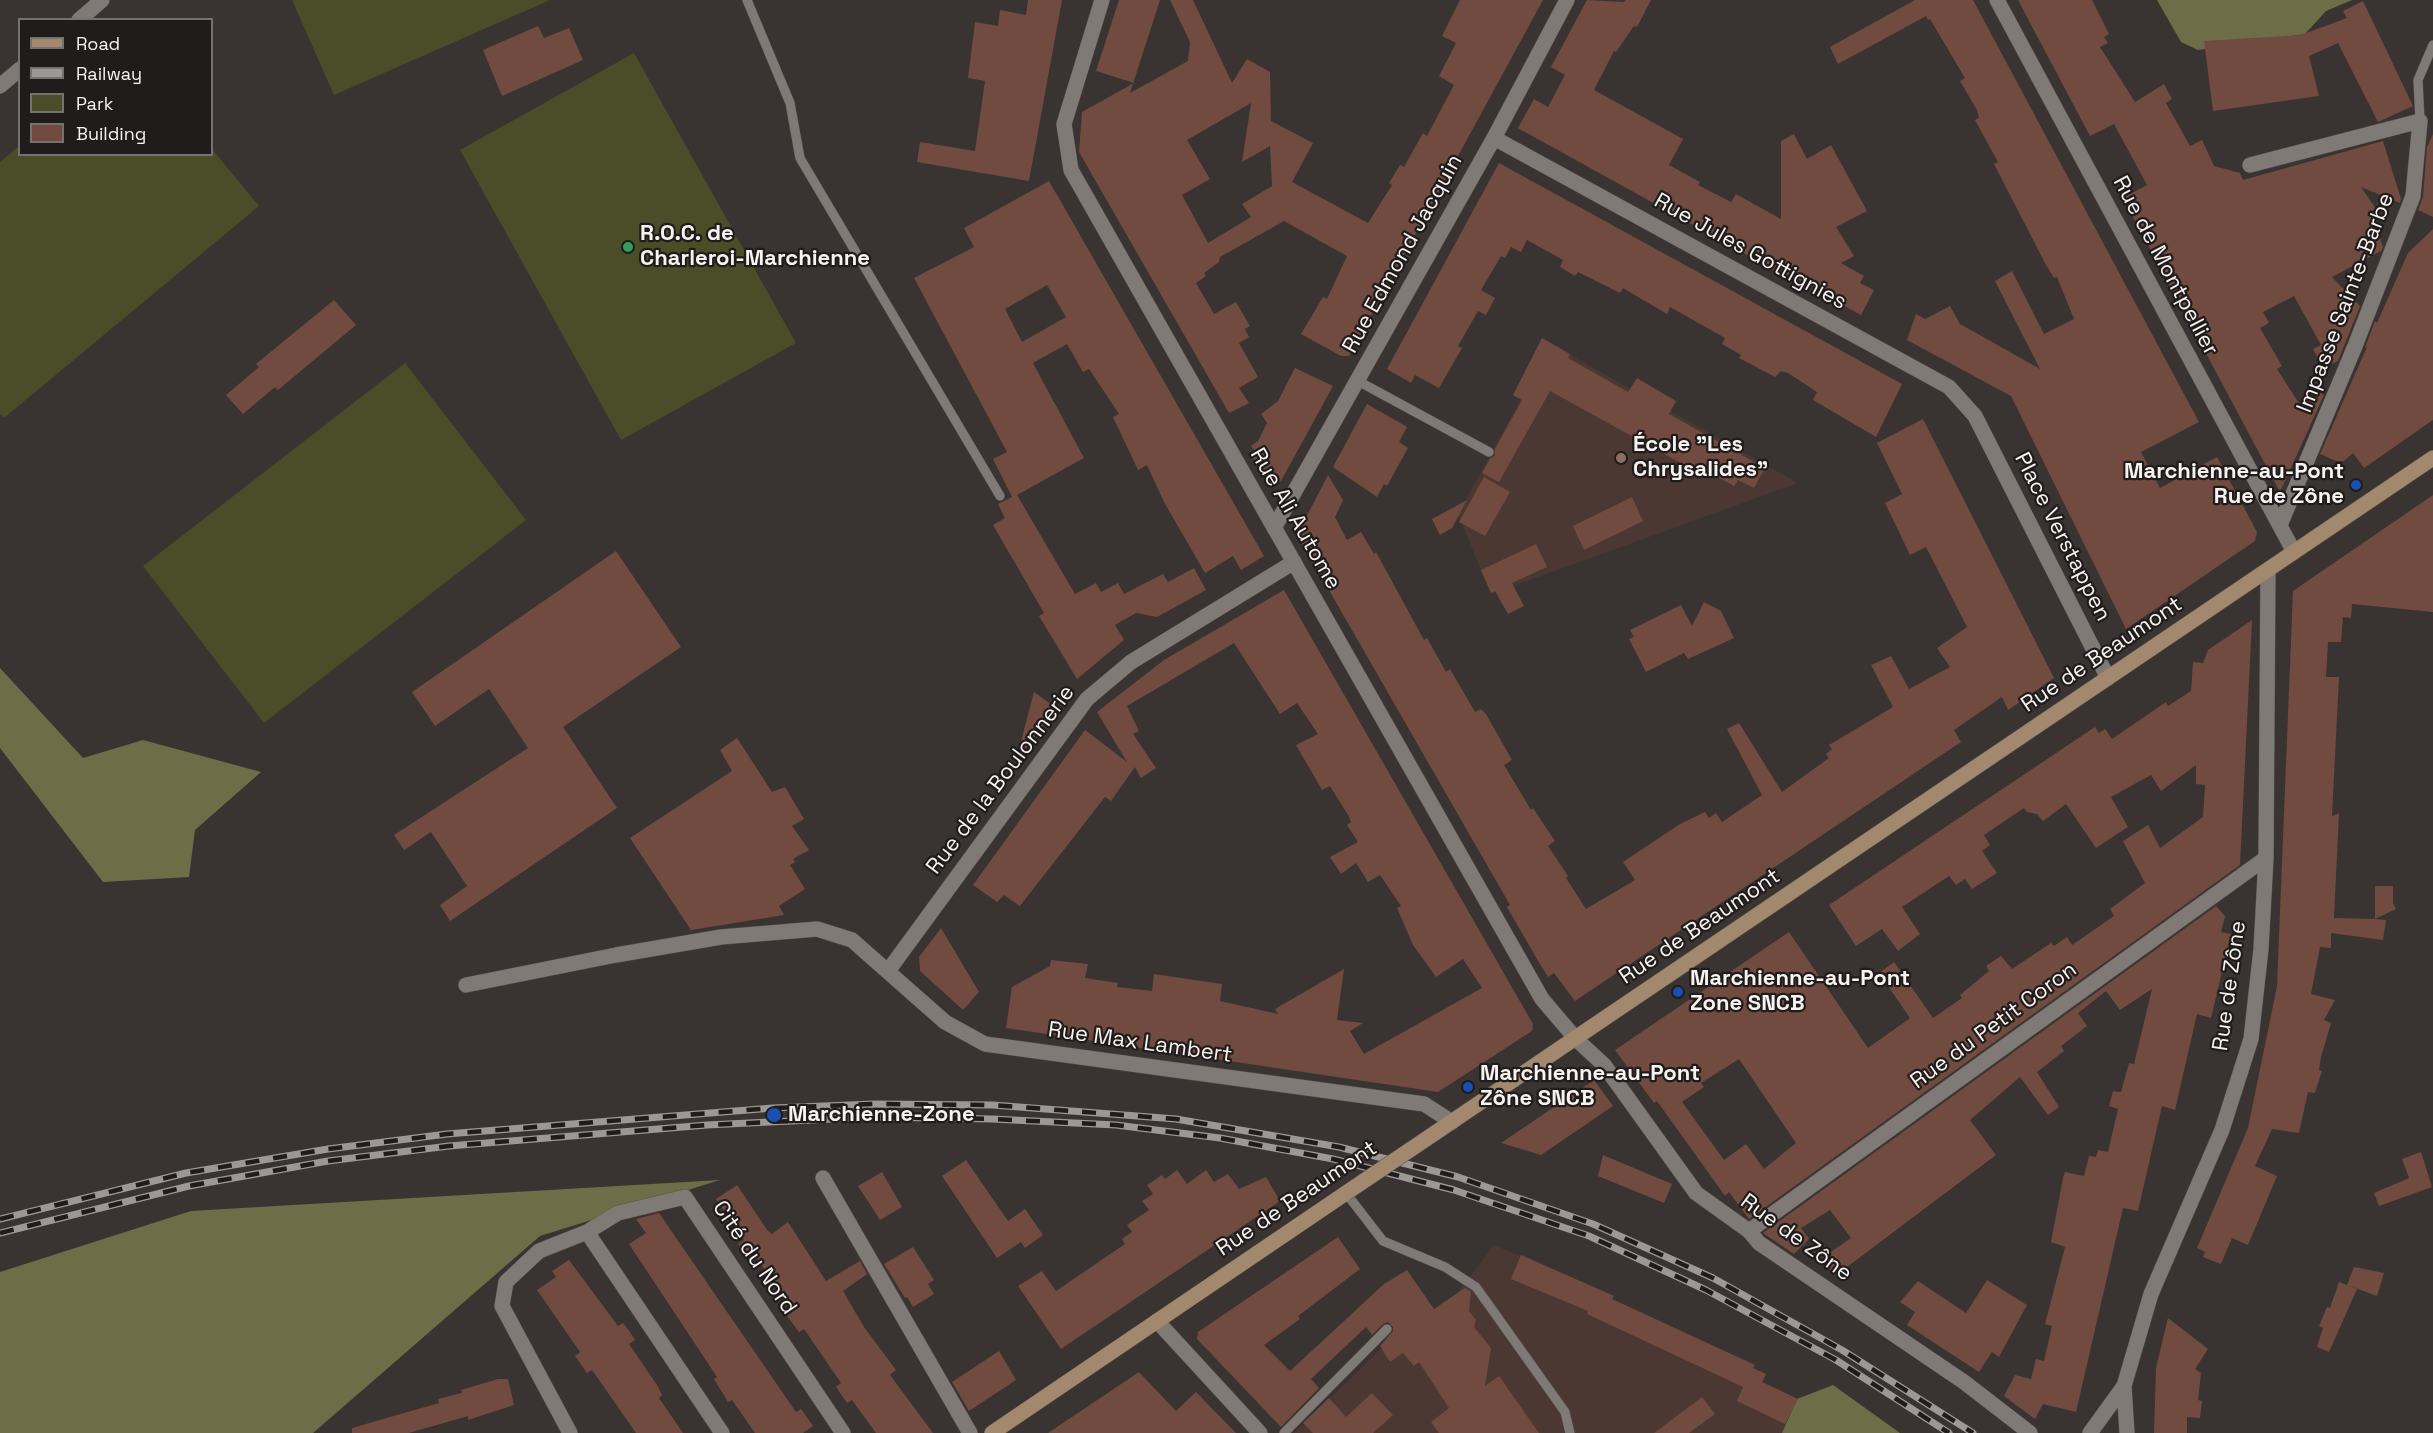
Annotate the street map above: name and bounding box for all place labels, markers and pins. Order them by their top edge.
place label: R.O.C. de Charleroi-Marchienne [640,221,870,272]
marker: R.O.C. de Charleroi-Marchienne [621,240,635,254]
place label: École "Les Chrysalides" [1633,432,1768,484]
marker: École "Les Chrysalides" [1614,451,1628,465]
place label: Marchienne-au-Pont Rue de Zône [2124,459,2344,511]
marker: Marchienne-au-Pont Rue de Zône [2349,478,2363,492]
place label: Marchienne-au-Pont Zone SNCB [1690,966,1910,1017]
marker: Marchienne-au-Pont Zone SNCB [1671,985,1685,999]
place label: Marchienne-au-Pont Zône SNCB [1480,1061,1700,1112]
marker: Marchienne-au-Pont Zône SNCB [1461,1080,1475,1094]
place label: Marchienne-Zone [788,1102,975,1128]
marker: Marchienne-Zone [765,1106,783,1124]

